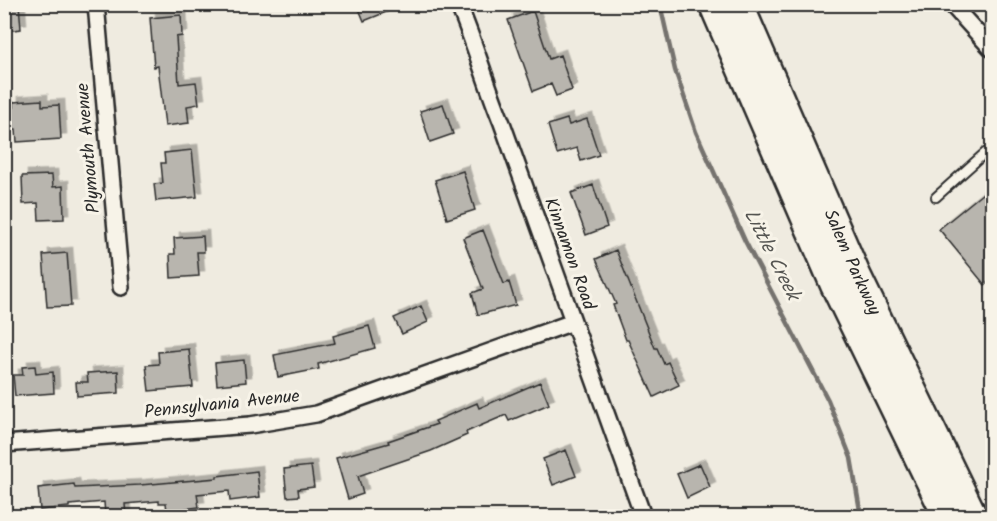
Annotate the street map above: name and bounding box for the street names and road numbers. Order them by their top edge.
street label: Plymouth Avenue [69,82,109,214]
street label: Kinnamon Road [535,194,603,315]
street label: Salem Parkway [815,205,889,321]
street label: Pennsylvania Avenue [143,382,301,428]

